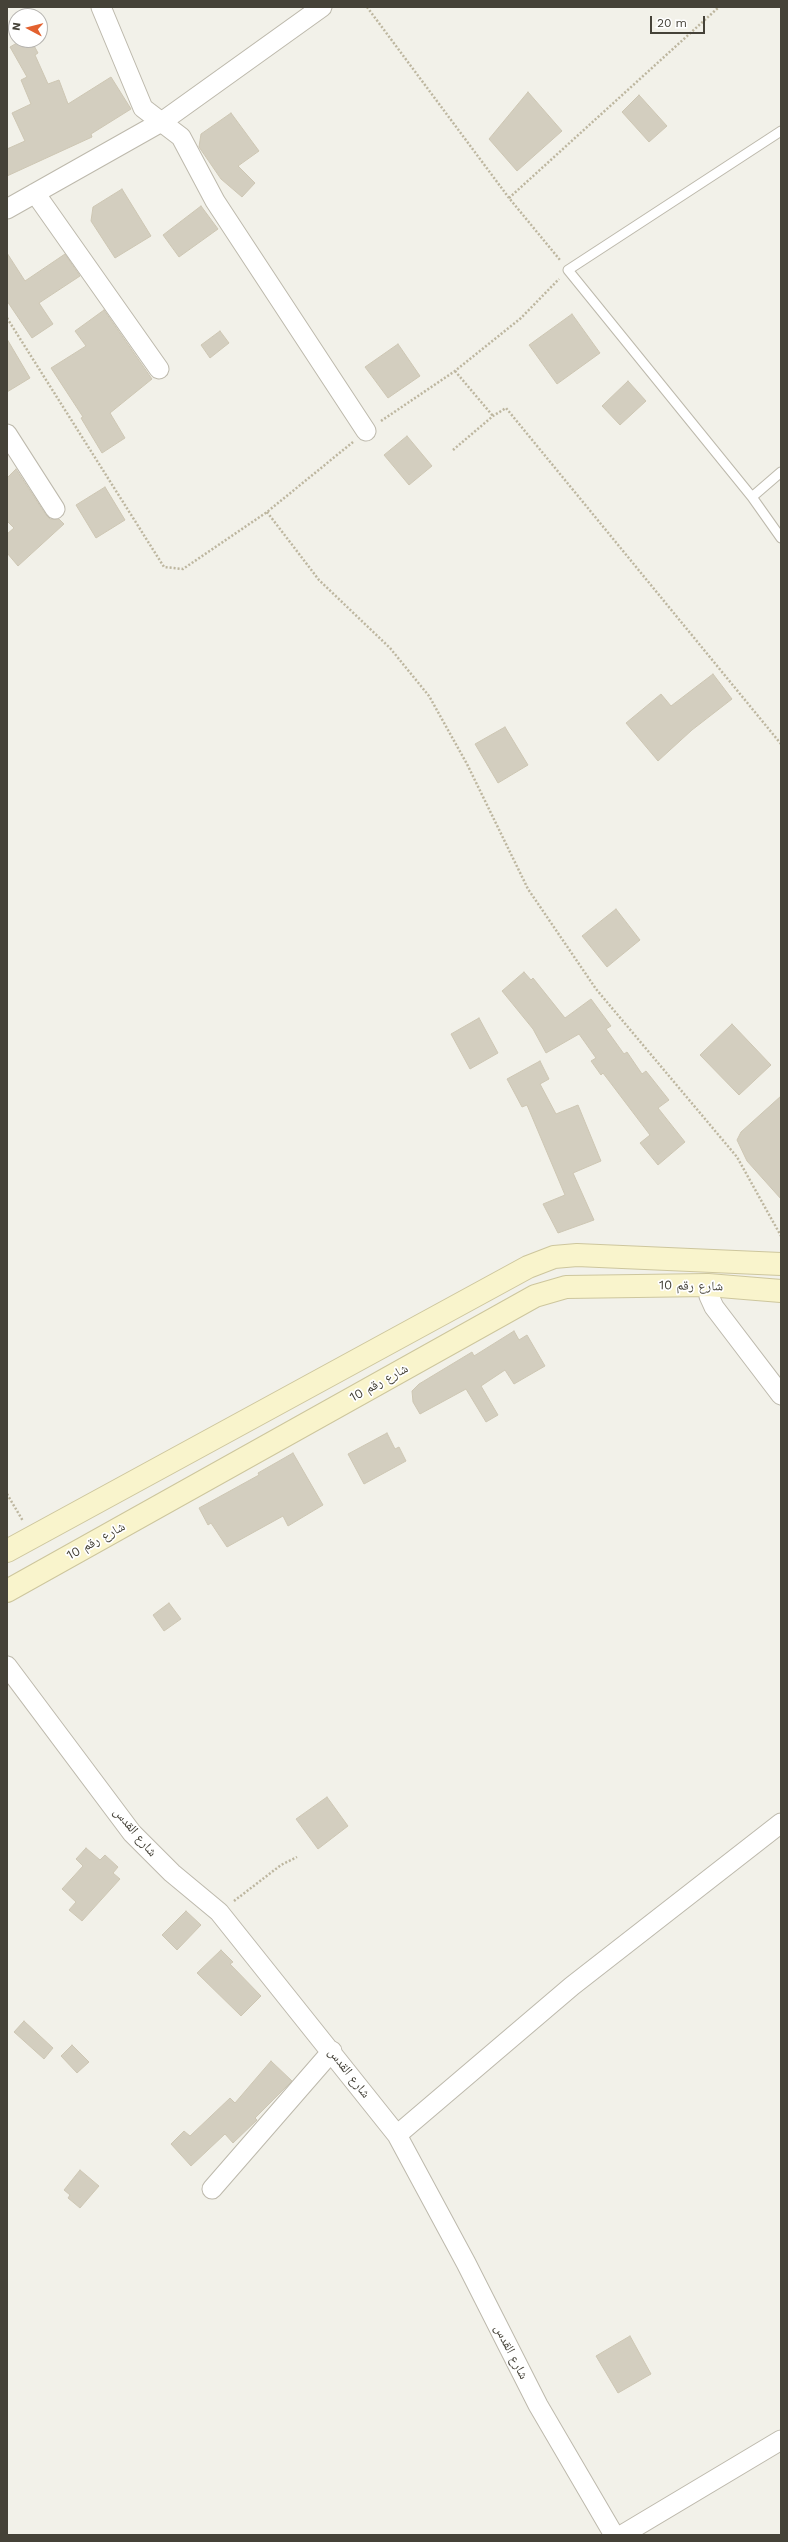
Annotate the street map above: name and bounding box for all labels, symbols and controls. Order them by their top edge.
north arrow [8,8,48,48]
scale bar [652,8,707,34]
text: 20 m [657,16,687,30]
text: N [10,22,24,31]
street label: شارع رقم 10 [659,1278,723,1294]
street label: شارع رقم 10 [347,1361,411,1405]
street label: شارع رقم 10 [64,1519,128,1563]
street label: شارع القدس [110,1804,160,1860]
street label: شارع القدس [325,2045,373,2101]
street label: شارع القدس [491,2322,531,2382]

